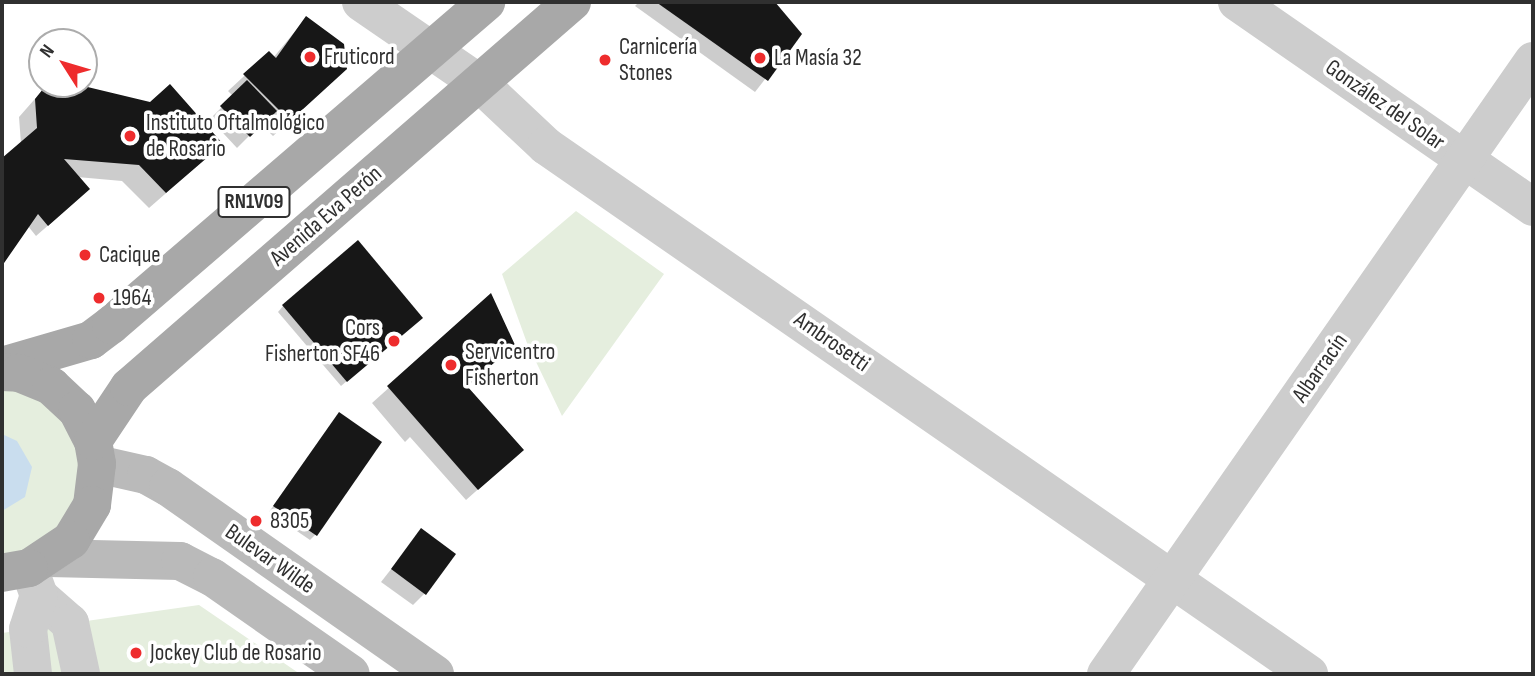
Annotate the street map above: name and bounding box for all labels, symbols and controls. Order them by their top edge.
north arrow [28,28,98,98]
place label: Carnicería Stones [619,33,697,87]
text: N [35,40,60,62]
place label: Fruticord [324,43,395,71]
place label: La Masía 32 [774,44,862,72]
marker: Fruticord [302,49,318,65]
marker: La Masía 32 [752,50,768,66]
marker: Carnicería Stones [597,52,613,68]
street label: González del Solar [1320,54,1450,156]
place label: Instituto Oftalmológico de Rosario [146,109,325,163]
marker: Instituto Oftalmológico de Rosario [120,126,140,146]
street label: Avenida Eva Perón [265,160,387,272]
road number: RN1V09 [217,184,291,220]
place label: Cacique [99,241,161,269]
marker: Cacique [77,247,93,263]
place label: 1964 [113,284,151,312]
marker: 1964 [91,290,107,306]
street label: Ambrosetti [789,306,875,378]
place label: Cors Fisherton SF46 [265,314,380,368]
street label: Albarracín [1286,328,1354,408]
marker: Cors Fisherton SF46 [386,333,402,349]
place label: Servicentro Fisherton [465,338,555,392]
marker: Servicentro Fisherton [443,357,459,373]
place label: 8305 [270,507,309,535]
marker: 8305 [248,513,264,529]
street label: Bulevar Wilde [220,518,320,600]
place label: Jockey Club de Rosario [150,639,322,667]
marker: Jockey Club de Rosario [128,645,144,661]

